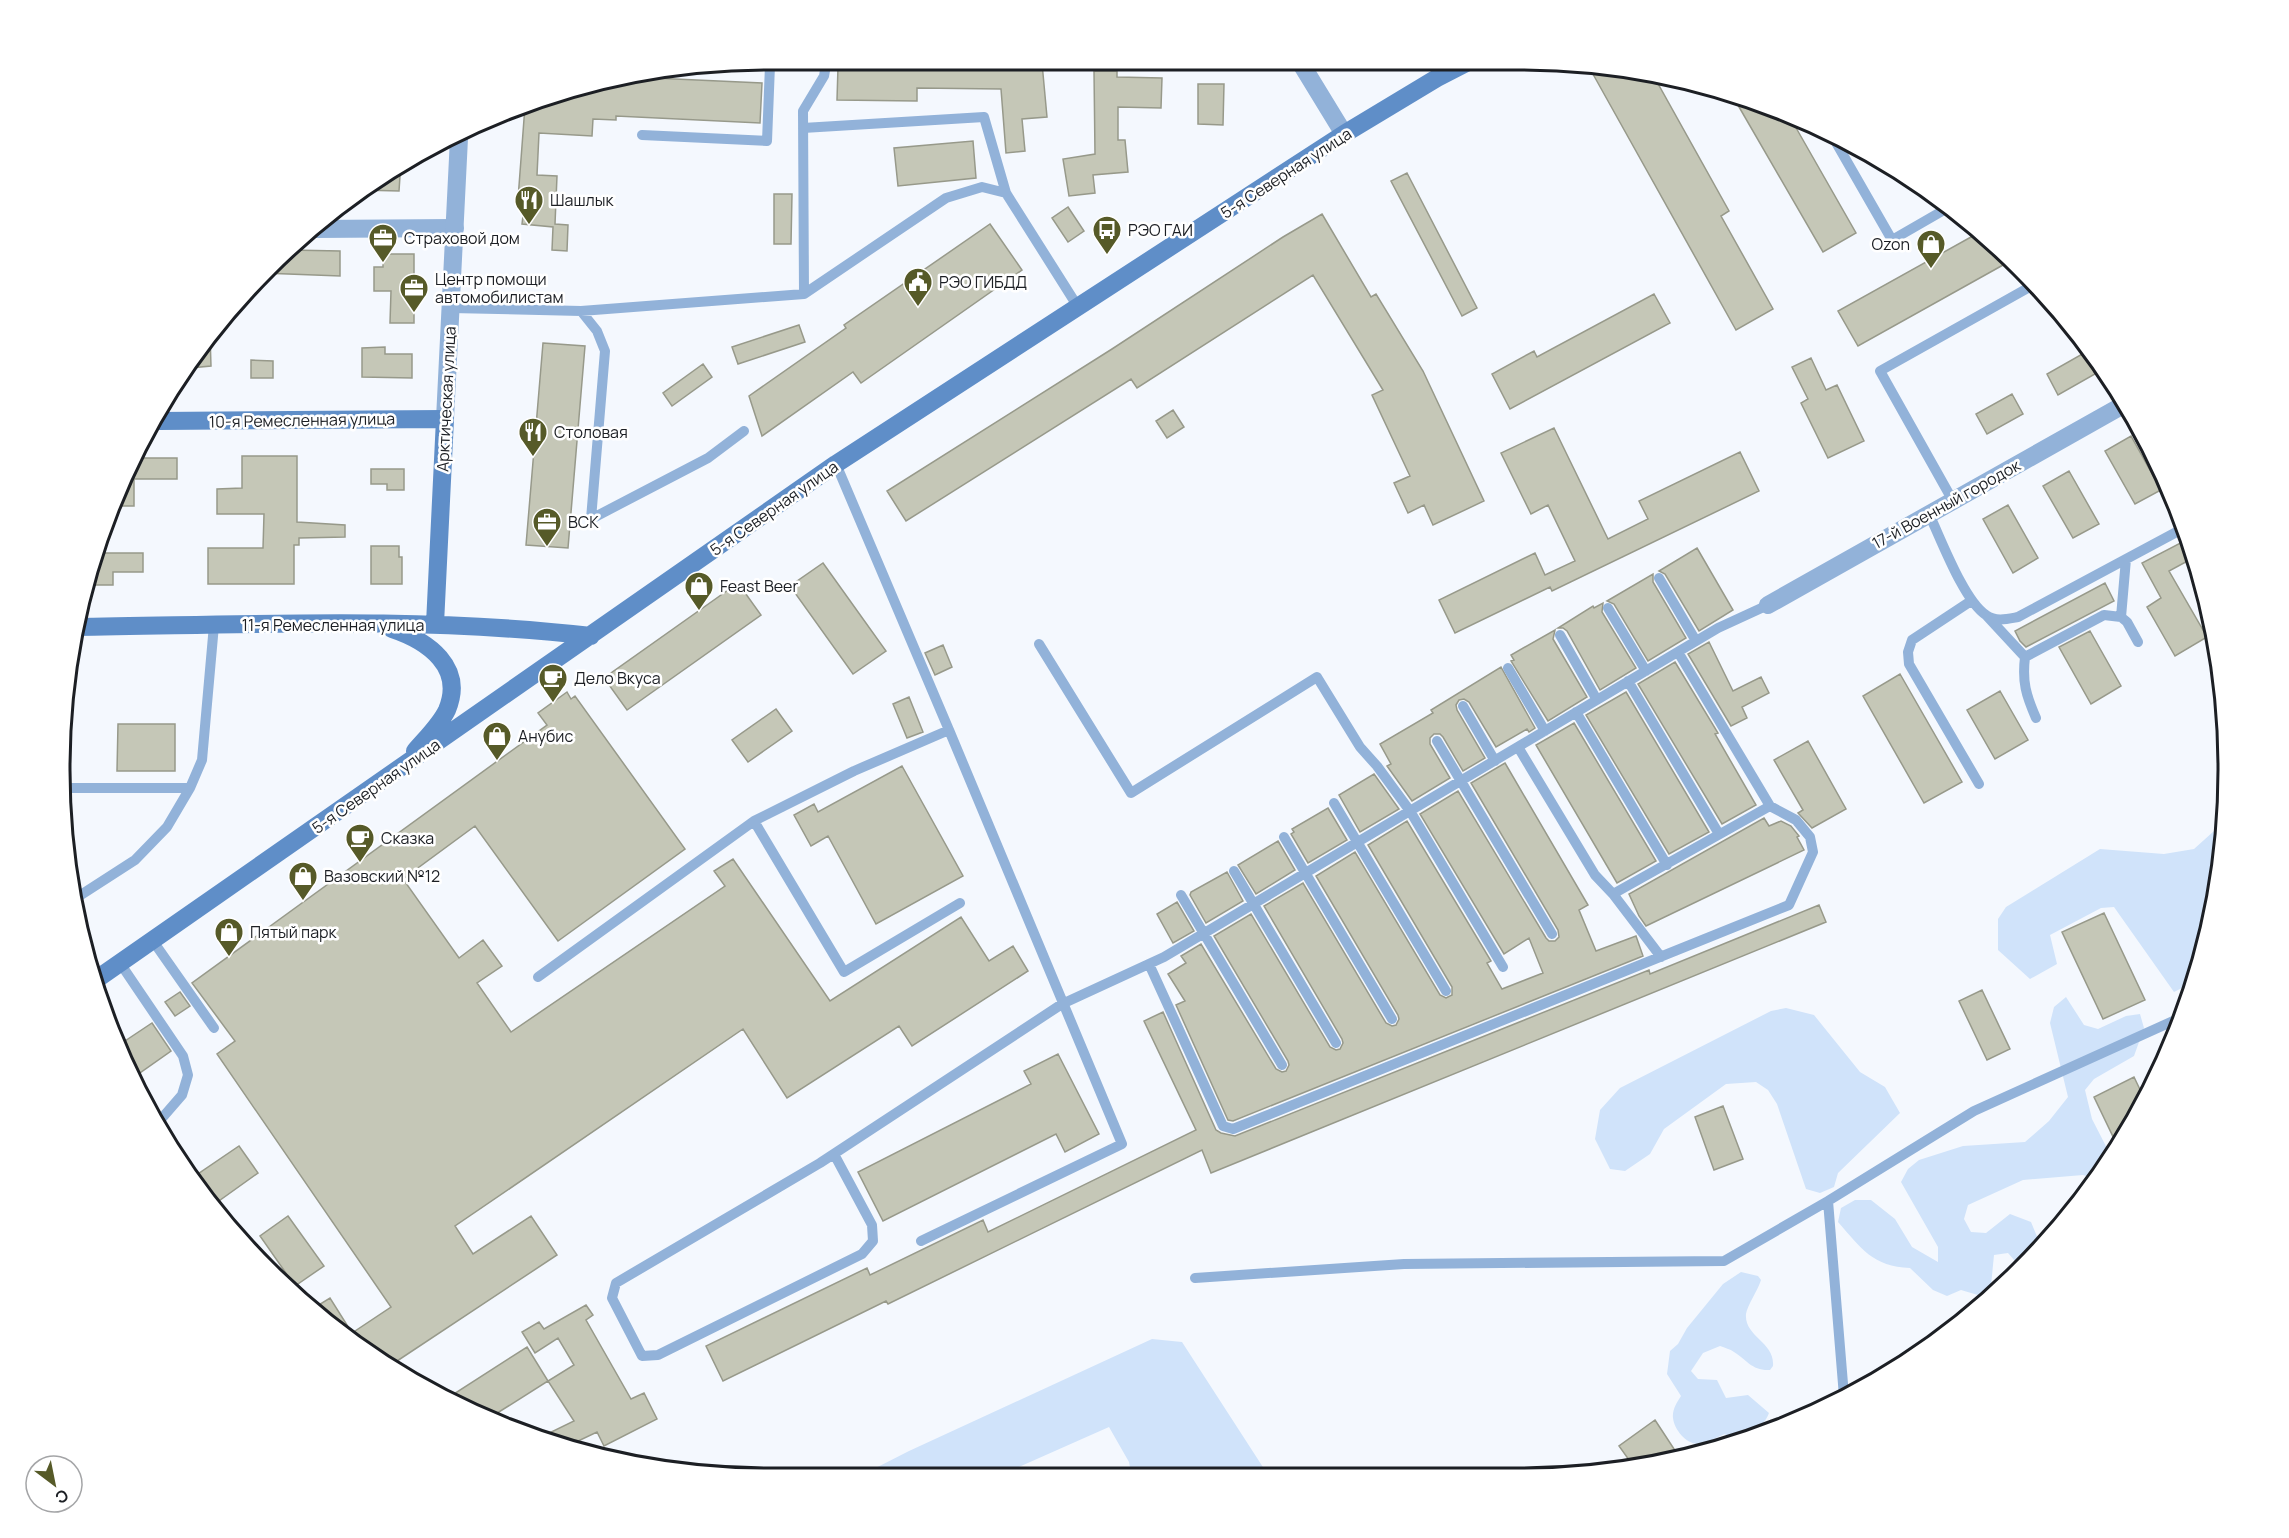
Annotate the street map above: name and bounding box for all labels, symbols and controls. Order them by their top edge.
street label: 5-я Северная улица [1216,122,1356,224]
restaurant icon: Шашлык [513,184,545,226]
place label: Шашлык [550,189,614,211]
bus stop icon: РЭО ГАИ [1091,214,1123,256]
place label: РЭО ГАИ [1128,219,1193,241]
office icon: Страховой дом [367,222,399,264]
place label: Страховой дом [404,227,520,249]
shop icon: Ozon [1915,228,1947,270]
place label: Ozon [1872,233,1910,255]
public building icon: РЭО ГИБДД [902,266,934,308]
place label: Центр помощи автомобилистам [435,268,564,308]
place label: РЭО ГИБДД [939,271,1027,293]
office icon: Центр помощи автомобилистам [398,272,430,314]
street label: Арктическая улица [431,326,461,472]
street label: 10-я Ремесленная улица [209,407,395,433]
restaurant icon: Столовая [517,416,549,458]
place label: Столовая [554,421,628,443]
street label: 17-й Военный городок [1868,454,2025,554]
street label: 5-я Северная улица [706,455,842,561]
office icon: ВСК [531,506,563,548]
place label: ВСК [568,511,599,533]
shop icon: Feast Beer [683,570,715,612]
place label: Feast Beer [720,575,798,597]
street label: 11-я Ремесленная улица [242,614,424,636]
cafe icon: Дело Вкуса [537,662,569,704]
place label: Дело Вкуса [574,667,661,689]
shop icon: Анубис [481,720,513,762]
place label: Анубис [518,725,573,747]
street label: 5-я Северная улица [308,733,444,839]
cafe icon: Сказка [344,822,376,864]
place label: Сказка [381,827,434,849]
shop icon: Вазовский №12 [287,860,319,902]
place label: Вазовский №12 [324,865,440,887]
shop icon: Пятый парк [213,916,245,958]
place label: Пятый парк [250,921,337,943]
north arrow [24,1454,84,1514]
text: С [51,1484,73,1509]

